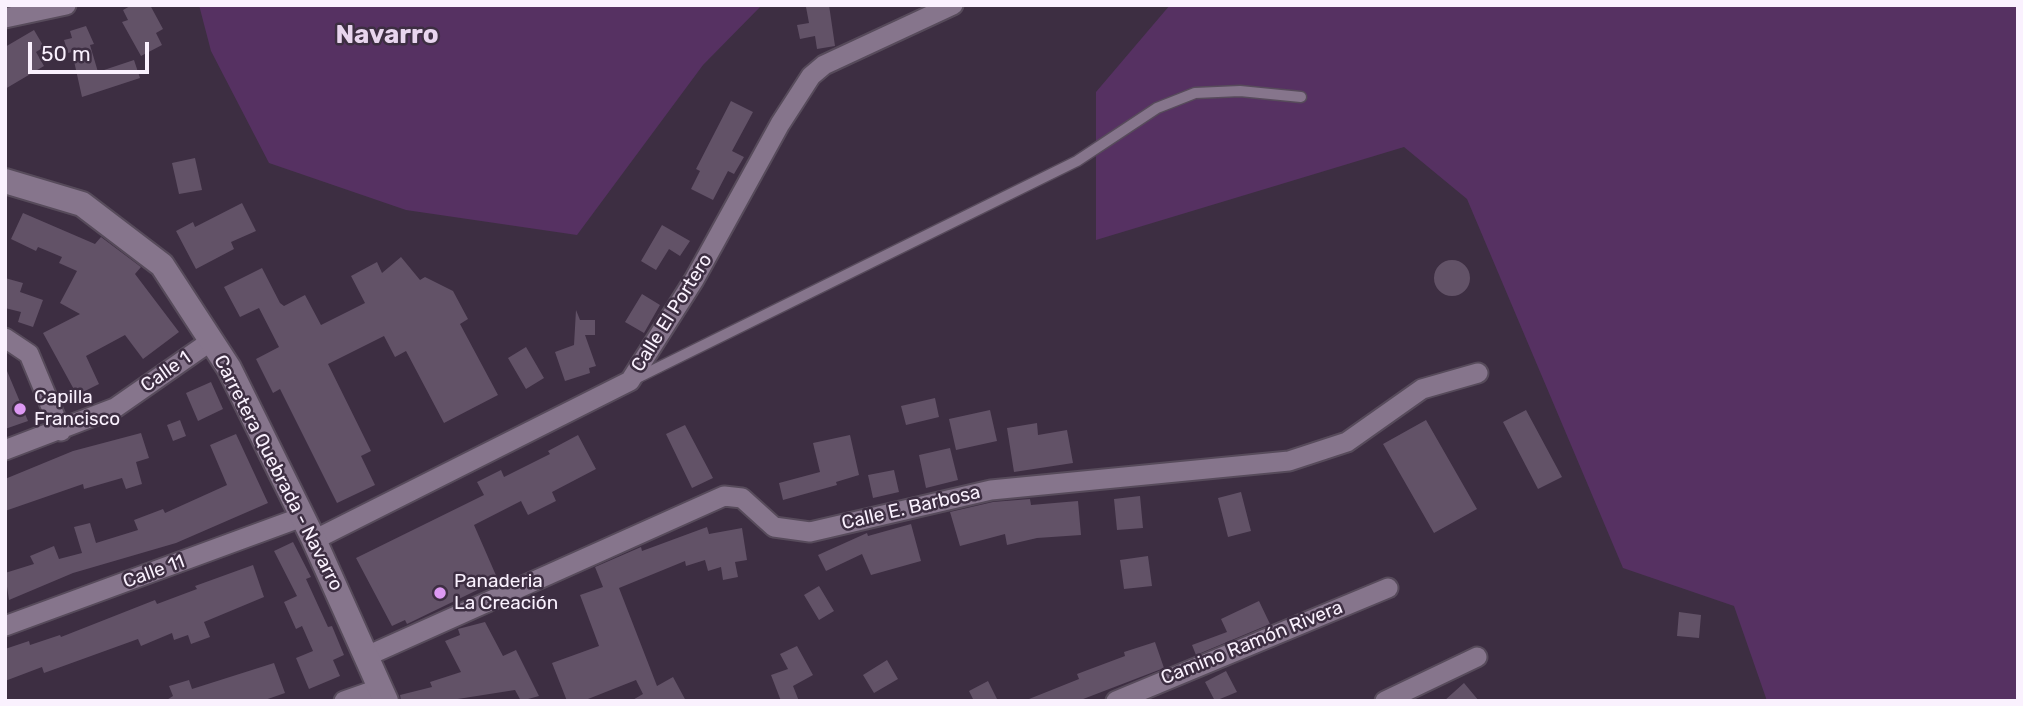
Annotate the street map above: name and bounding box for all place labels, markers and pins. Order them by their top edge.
place label: Capilla Francisco [34,387,120,431]
marker: Capilla Francisco [12,401,28,417]
place label: Panaderia La Creación [454,571,558,615]
marker: Panaderia La Creación [432,585,448,601]

